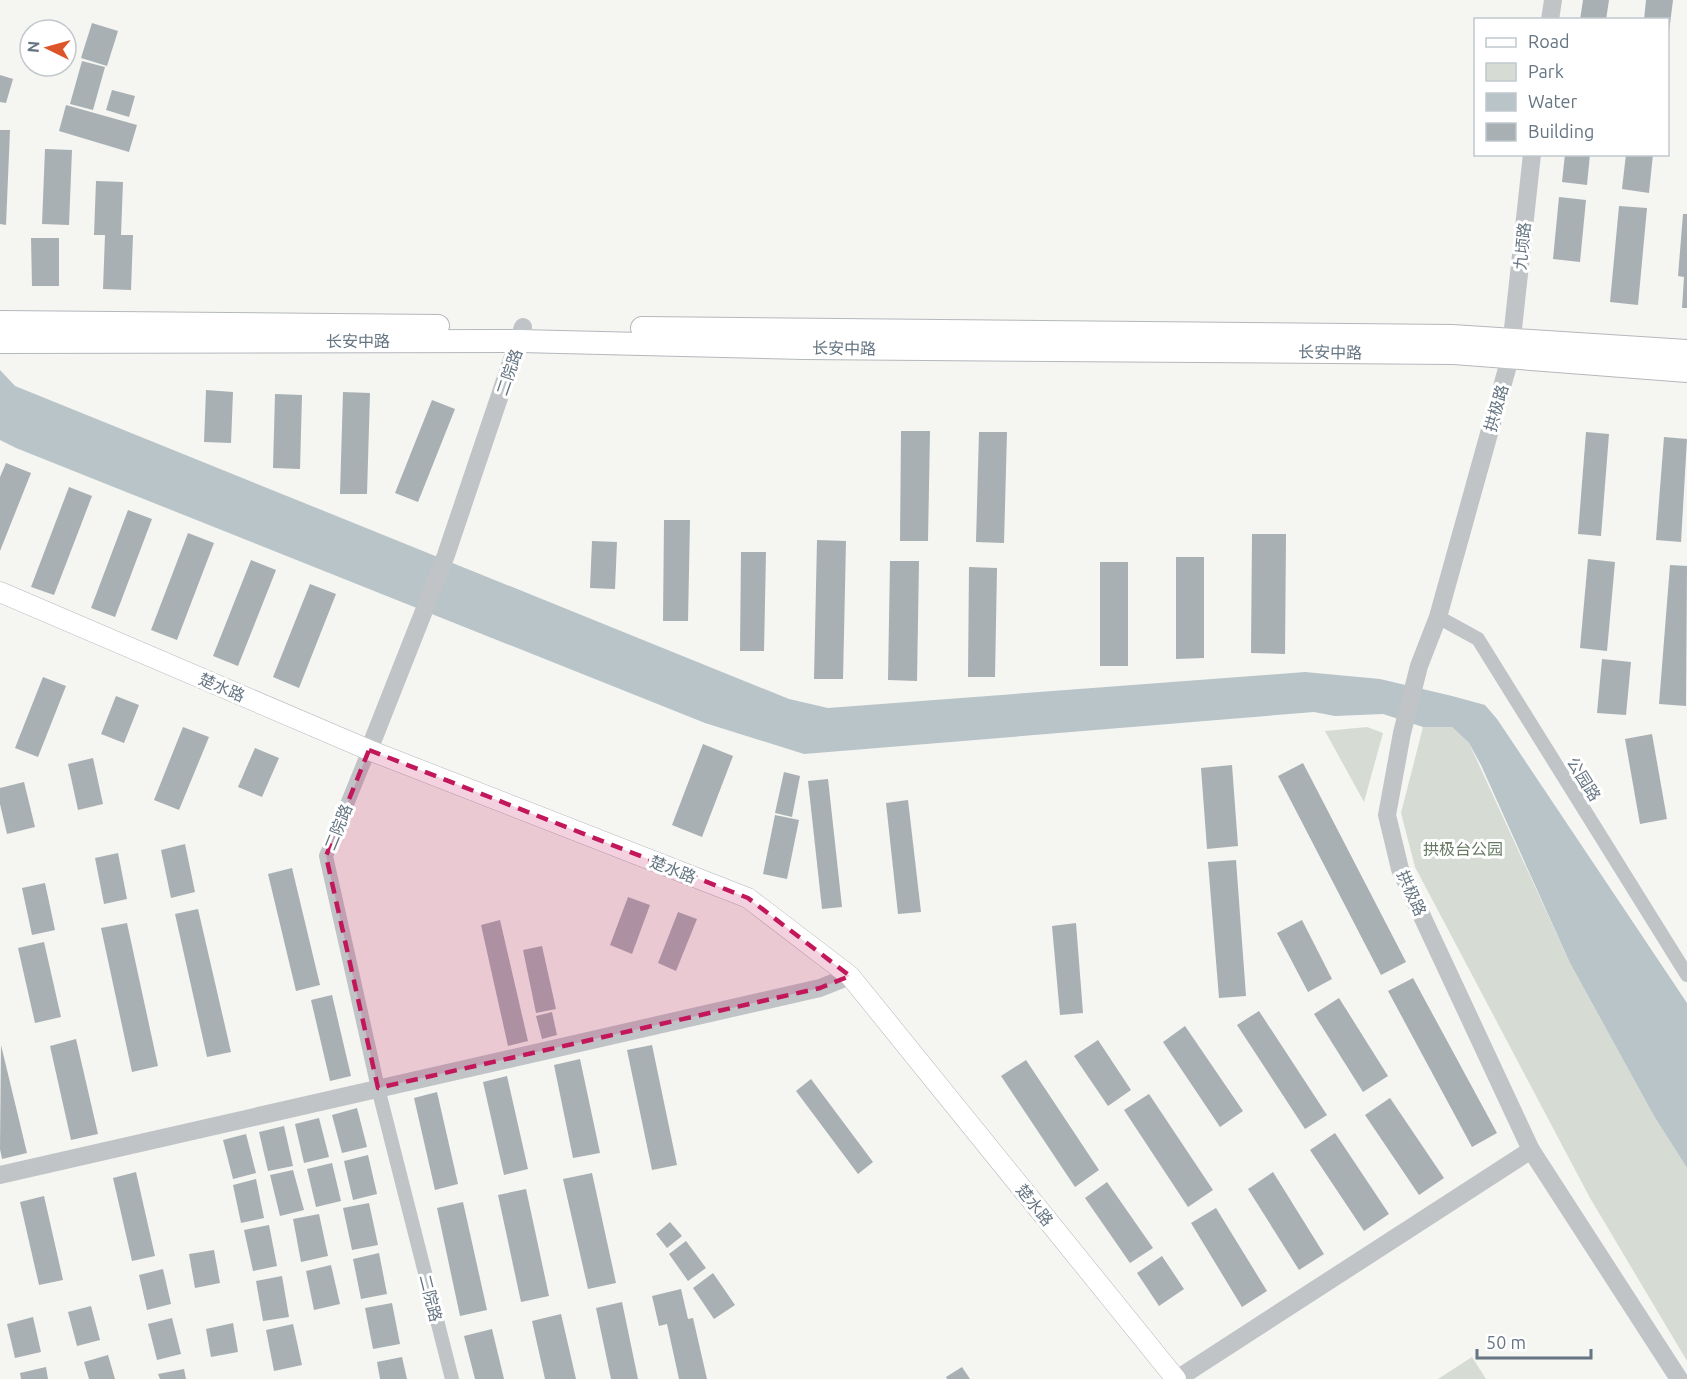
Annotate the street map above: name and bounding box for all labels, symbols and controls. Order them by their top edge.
north arrow [18,18,78,78]
legend [1474,18,1669,156]
text: Road [1528,31,1570,51]
text: N [24,40,43,53]
text: Park [1528,61,1564,81]
text: Water [1528,91,1578,111]
text: Building [1528,121,1594,141]
street label: 九顷路 [1511,221,1533,271]
street label: 长安中路 [326,332,390,350]
street label: 长安中路 [812,338,876,358]
street label: 长安中路 [1298,342,1362,362]
street label: 二院路 [493,346,525,398]
street label: 拱极路 [1481,382,1511,434]
street label: 楚水路 [196,669,248,705]
street label: 公园路 [1564,754,1604,804]
street label: 二院路 [321,801,355,853]
park label: 拱极台公园 [1423,840,1503,858]
street label: 楚水路 [647,852,699,886]
street label: 拱极路 [1394,867,1430,919]
street label: 楚水路 [1013,1181,1057,1229]
street label: 二院路 [416,1273,446,1323]
scale bar [1477,1322,1591,1360]
text: 50 m [1486,1332,1526,1352]

